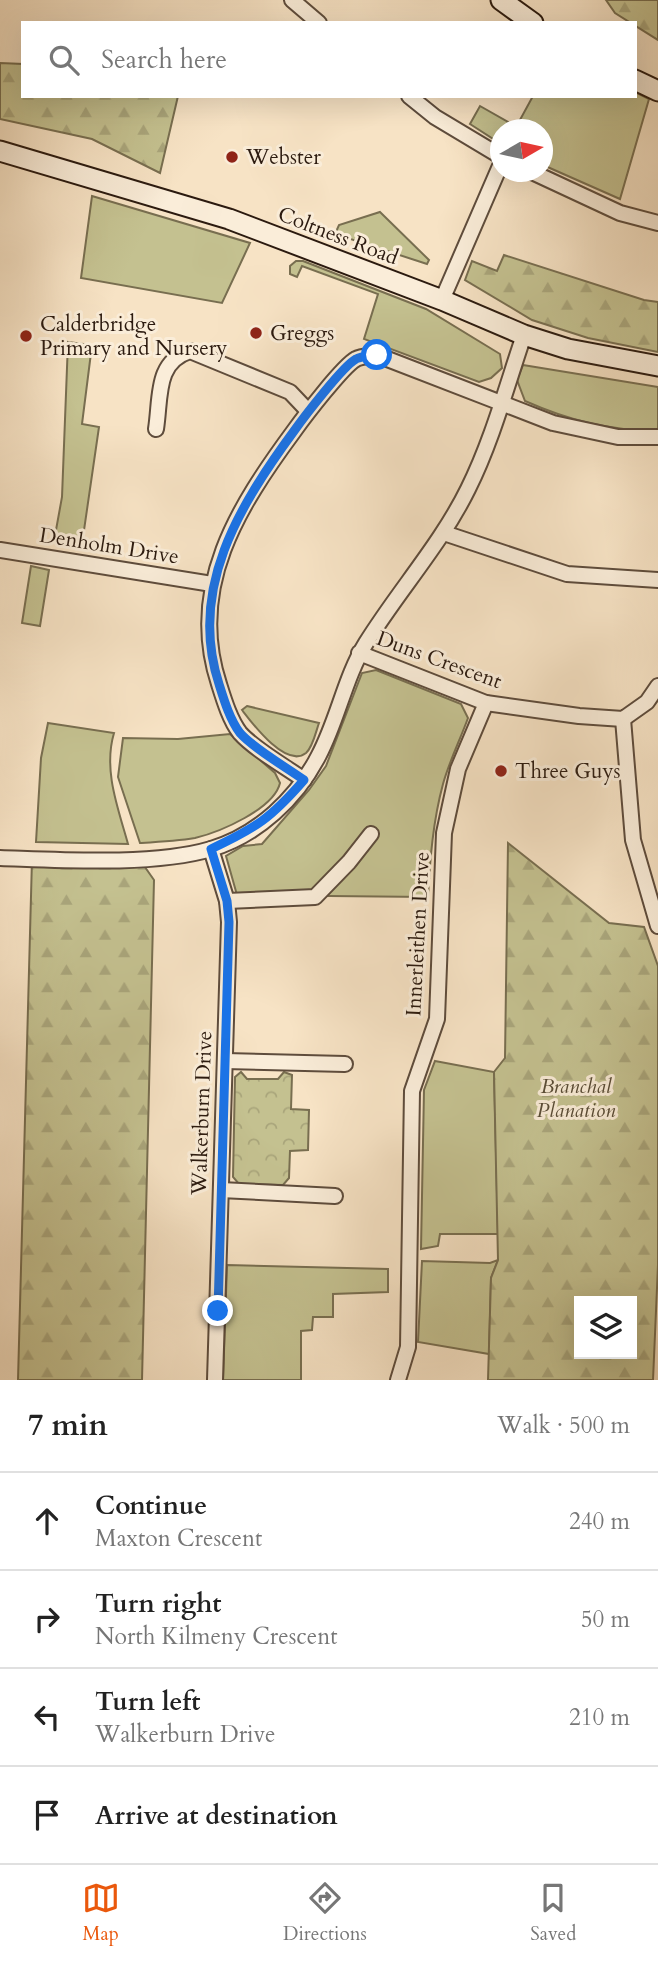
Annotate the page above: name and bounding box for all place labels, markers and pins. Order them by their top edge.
place label: Webster [245,143,321,172]
marker: Webster [224,149,240,165]
place label: Calderbridge Primary and Nursery [40,310,227,363]
place label: Greggs [270,319,334,348]
marker: Greggs [248,325,264,341]
marker: Calderbridge Primary and Nursery [18,328,34,344]
place label: Three Guys [515,757,621,786]
marker: Three Guys [493,763,509,779]

